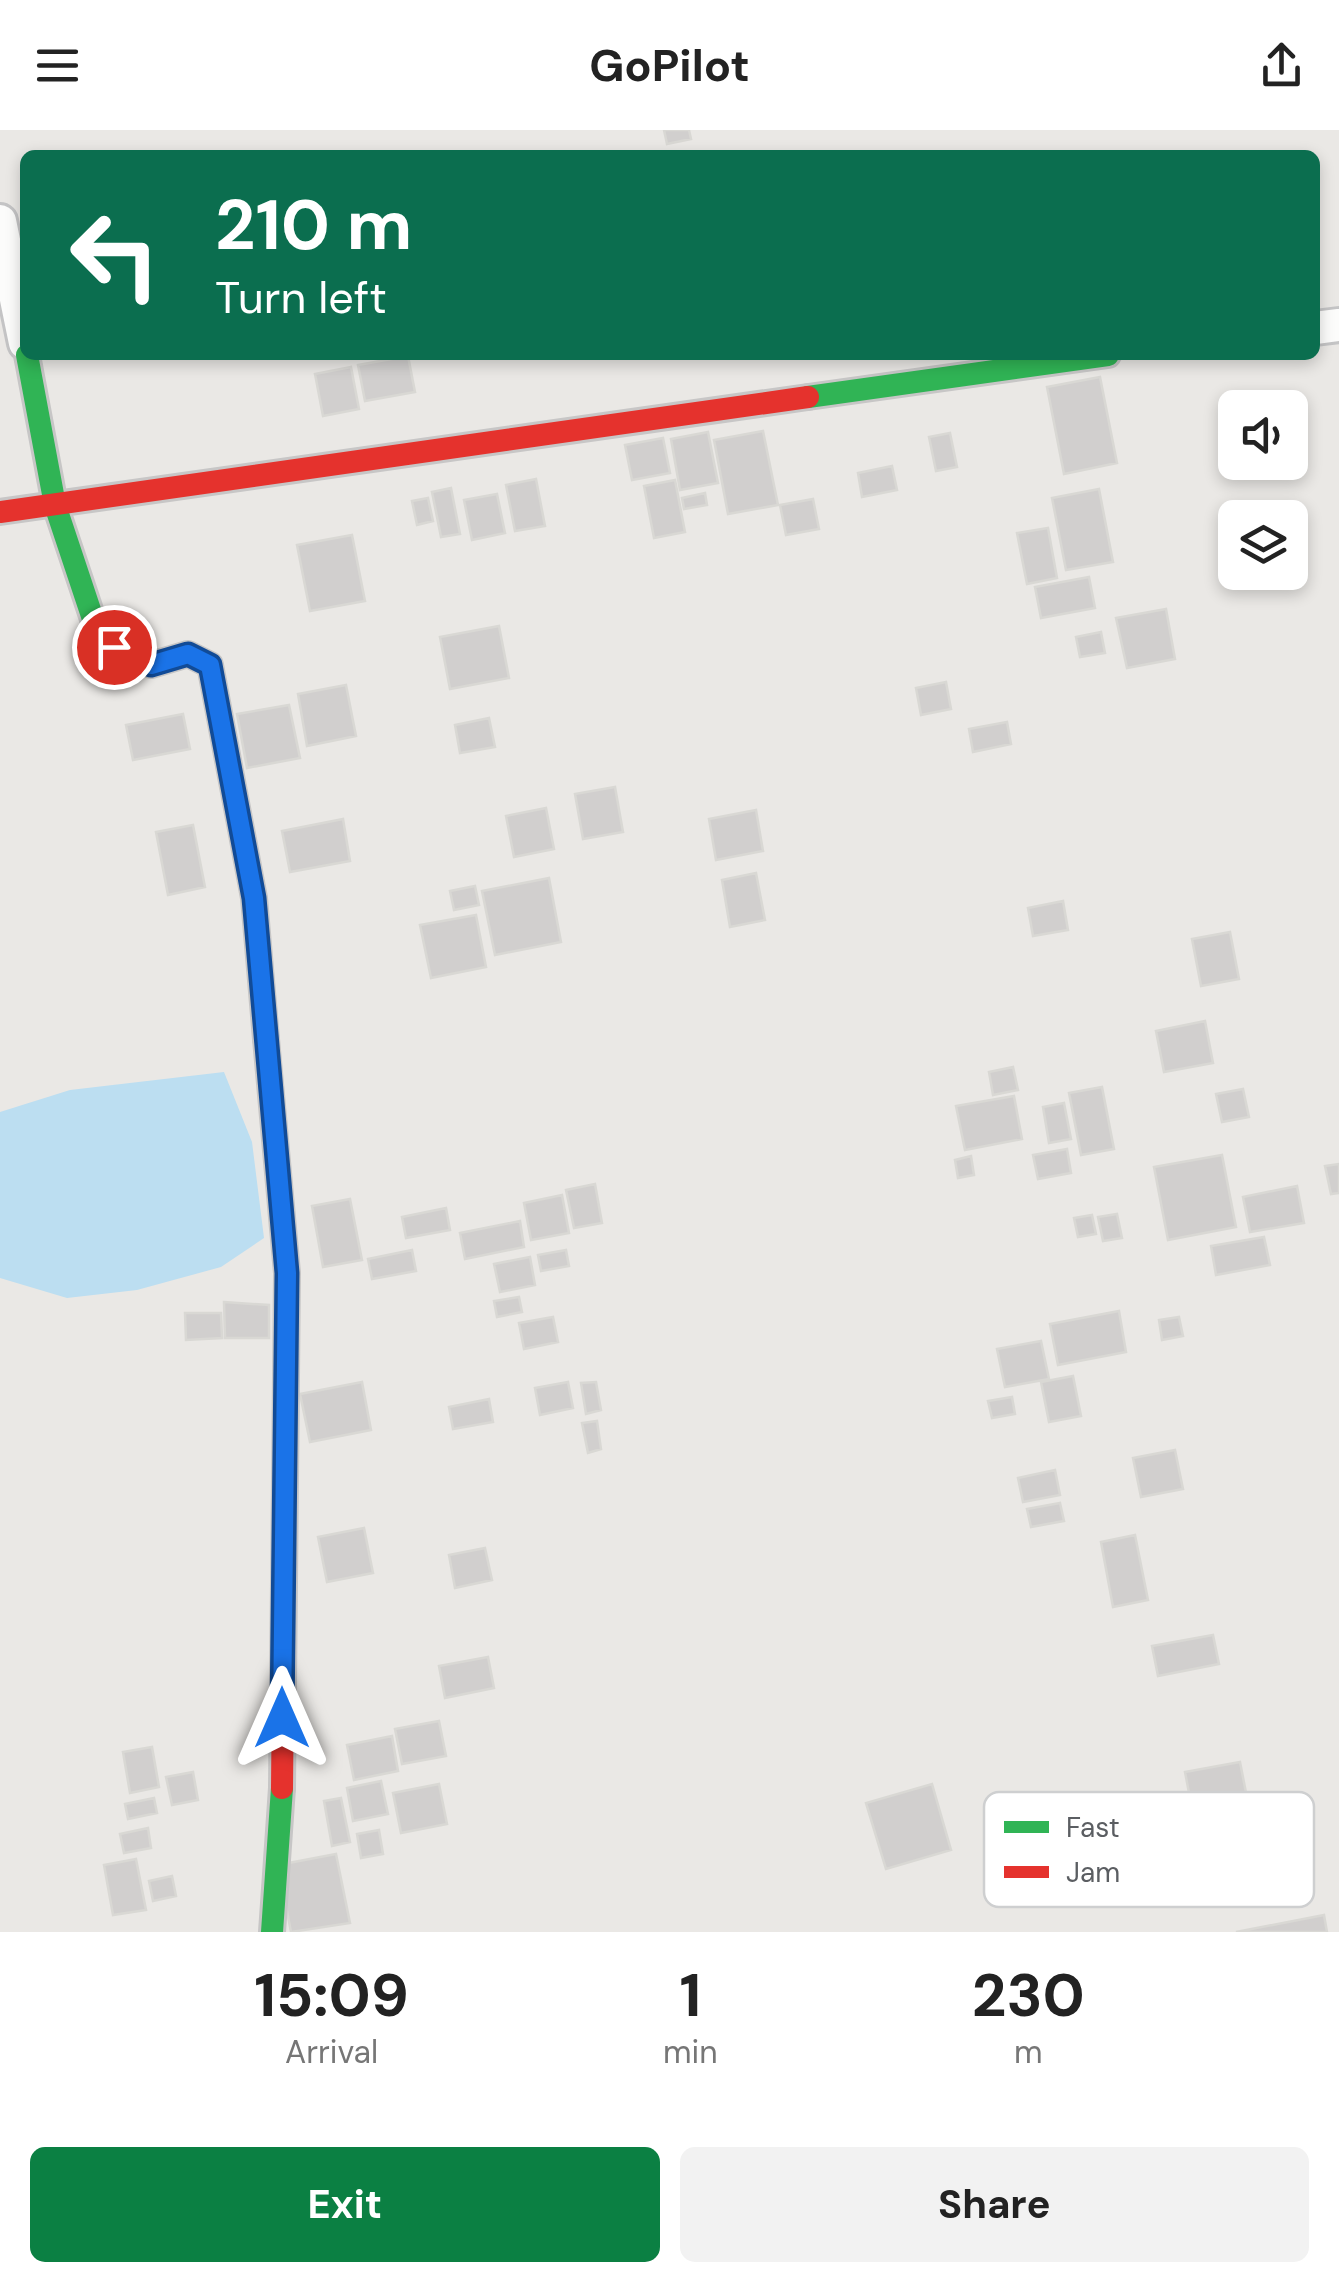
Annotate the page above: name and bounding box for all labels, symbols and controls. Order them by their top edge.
text: GoPilot [589,36,750,95]
icon: menu [30,38,85,93]
icon: share [1254,38,1309,93]
text: 210 m [215,180,412,271]
icon: left [50,190,180,320]
text: Turn left [215,268,387,327]
map controls [1218,390,1308,590]
button: sound [1218,390,1308,480]
button: layers [1218,500,1308,590]
pin [72,605,157,690]
icon: arrive [87,620,142,675]
position arrow [230,1666,334,1770]
legend [984,1792,1314,1907]
text: Fast [1066,1809,1120,1846]
text: Jam [1066,1854,1120,1891]
text: 15:09 [254,1956,409,2035]
text: 1 [679,1956,701,2035]
text: 230 [972,1956,1085,2035]
text: Arrival [285,2031,378,2073]
text: min [663,2031,718,2073]
text: m [1014,2031,1043,2073]
button: Exit [30,2147,660,2262]
button: Share [680,2147,1309,2262]

